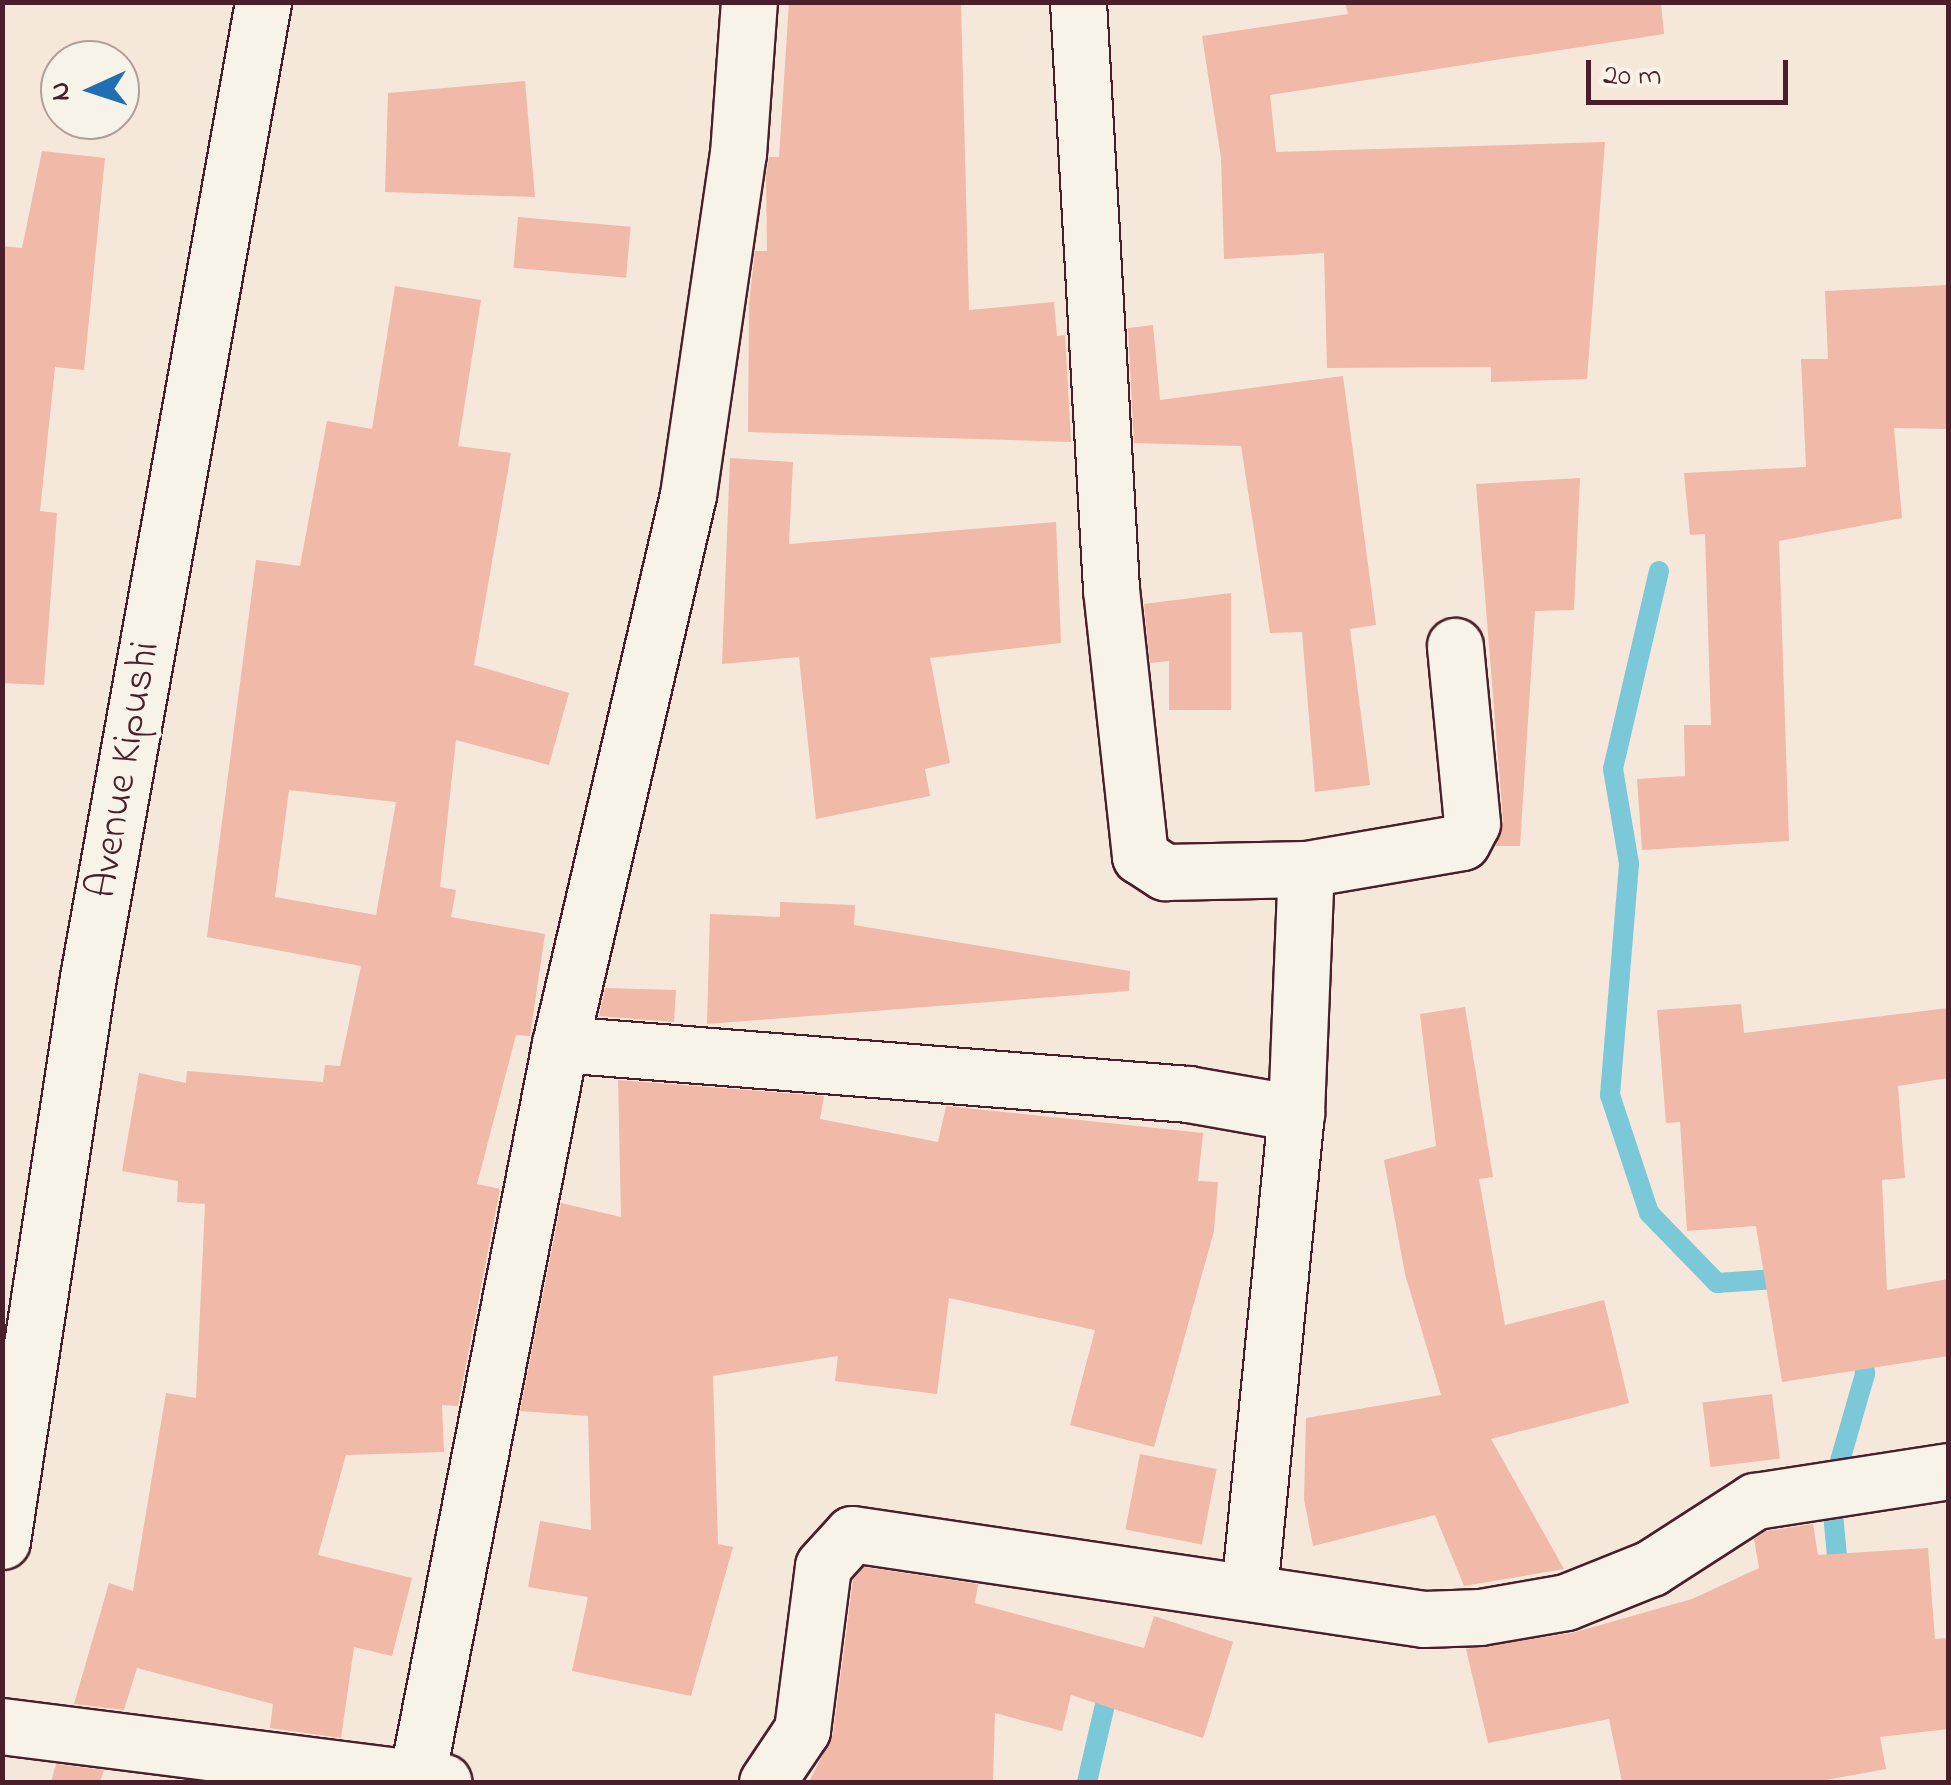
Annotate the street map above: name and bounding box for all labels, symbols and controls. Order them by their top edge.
north arrow [40,40,140,140]
scale bar [1591,40,1794,102]
text: 20 m [1603,55,1662,99]
text: N [41,81,83,102]
street label: Avenue Kipushi [78,638,172,902]

